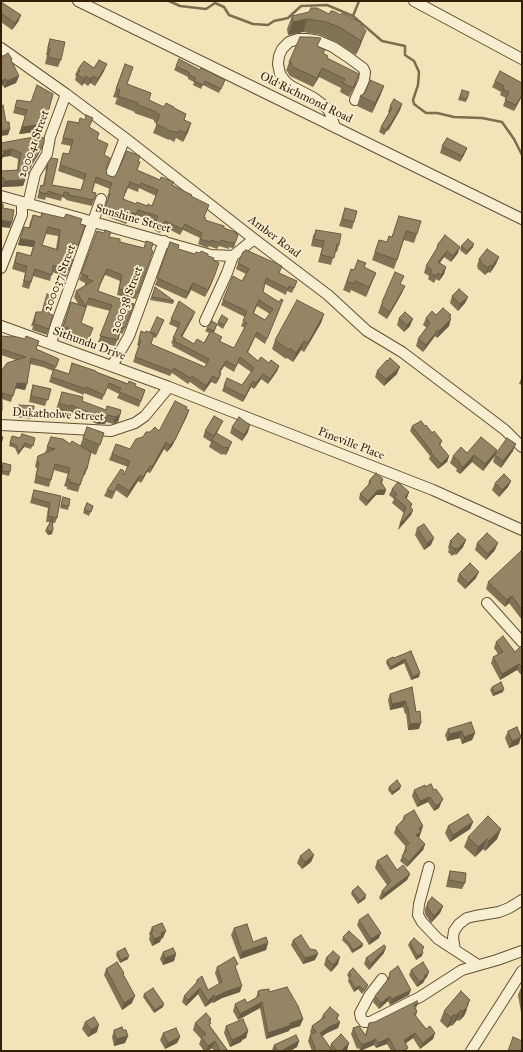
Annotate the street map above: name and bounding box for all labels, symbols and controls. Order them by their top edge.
street label: Old Richmond Road [257,69,355,127]
street label: 200041 Street [15,108,53,180]
street label: Sunshine Street [94,201,172,237]
street label: Amber Road [245,213,303,261]
street label: 200037 Street [41,243,79,313]
street label: 200038 Street [108,265,146,335]
street label: Sithundu Drive [51,324,127,364]
street label: Dukatholwe Street [12,405,104,425]
street label: Pineville Place [316,425,386,463]

